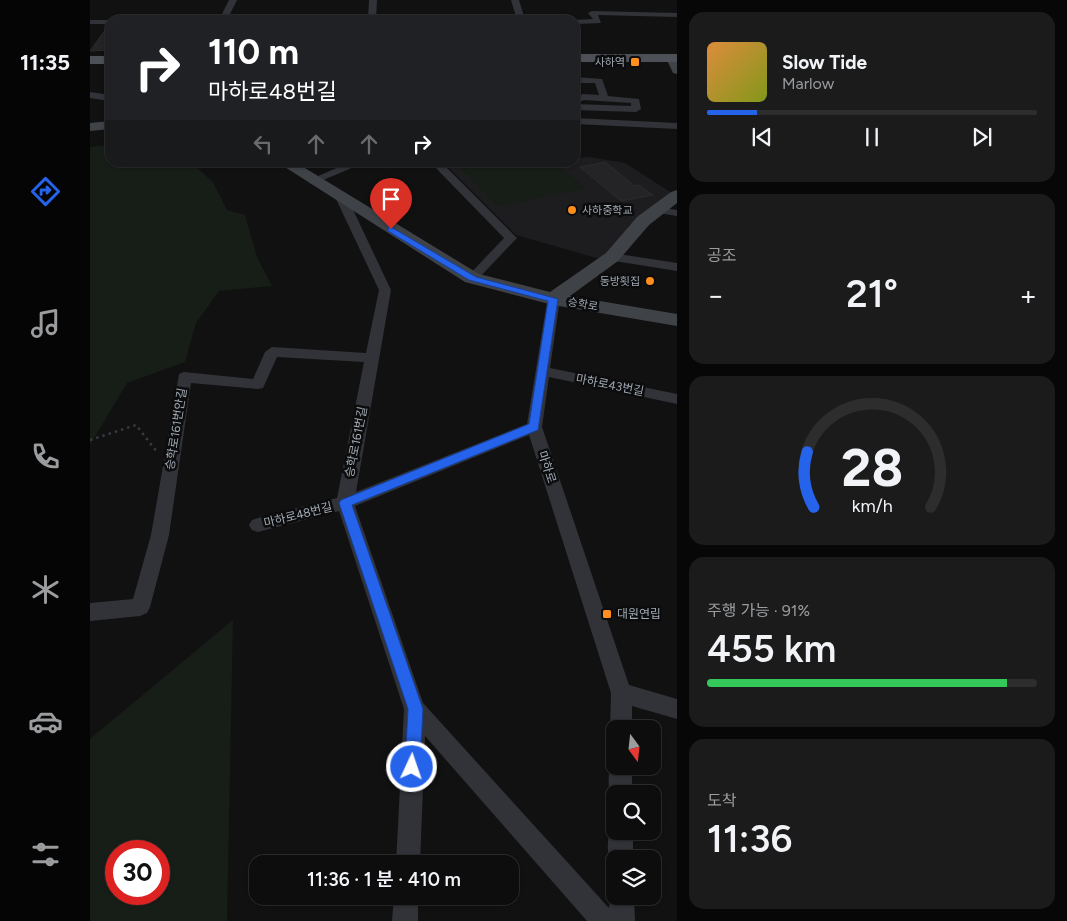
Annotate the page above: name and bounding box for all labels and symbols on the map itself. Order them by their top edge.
place label: 사하역 [595,56,625,69]
marker: 사하역 [629,56,641,68]
pin [370,178,412,229]
marker: 사하중학교 [566,204,578,216]
place label: 사하중학교 [582,204,633,217]
place label: 동방횟집 [600,275,640,288]
marker: 동방횟집 [644,275,656,287]
street label: 승학로 [567,295,599,314]
street label: 마하로43번길 [575,372,645,398]
street label: 승학로161번안길 [163,387,189,471]
street label: 승학로161번길 [342,405,370,479]
street label: 마하로 [535,449,559,485]
street label: 마하로48번길 [262,500,334,530]
place label: 대원연립 [617,607,661,621]
marker: 대원연립 [601,608,613,620]
north arrow [606,720,661,775]
position arrow [385,740,437,792]
speed limit sign: 30 [105,840,170,905]

